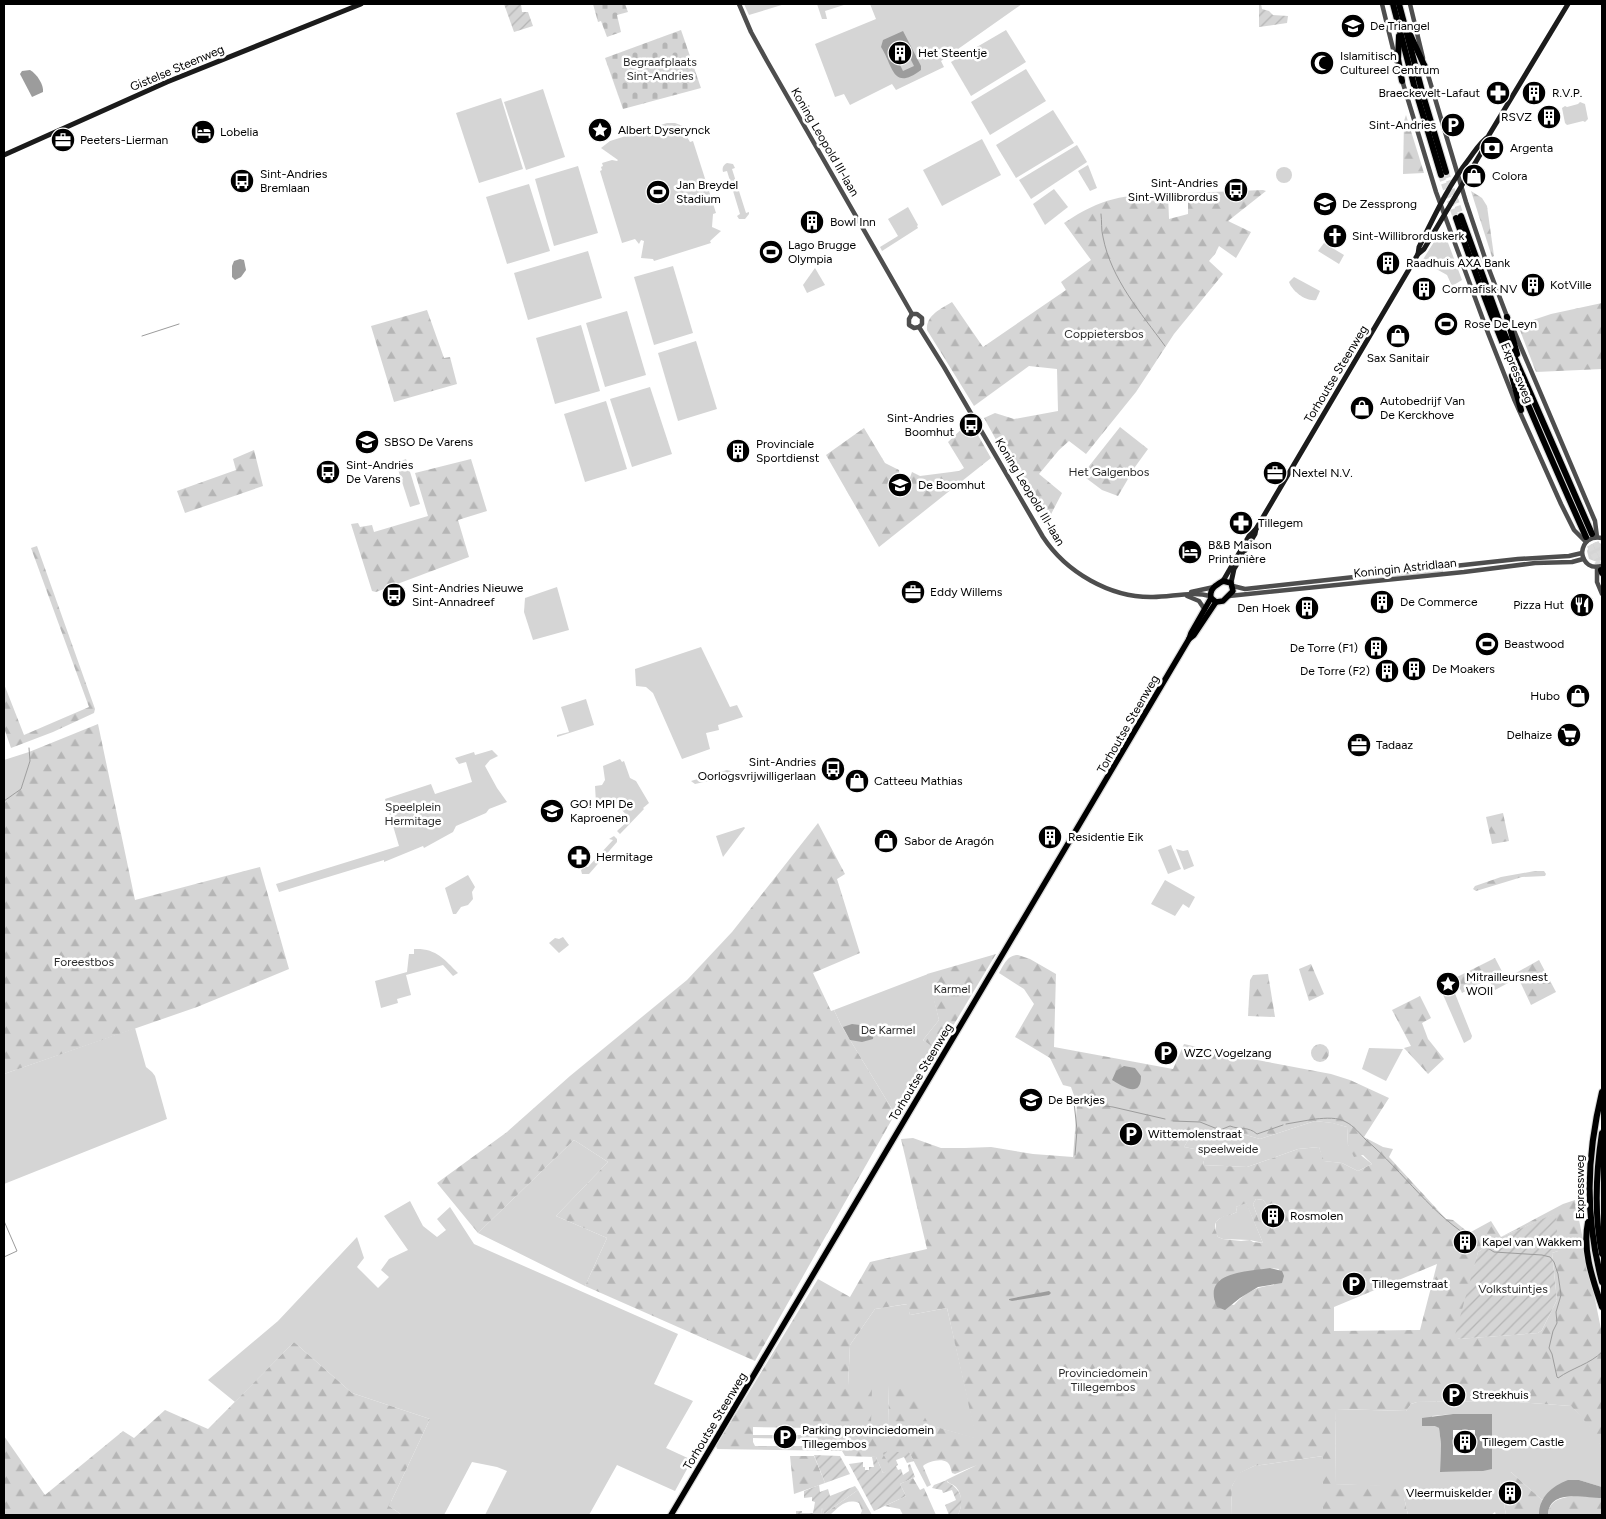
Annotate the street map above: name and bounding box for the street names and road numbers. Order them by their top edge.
street label: Gistelse Steenweg [128,42,226,94]
street label: Koning Leopold III-laan [788,85,862,199]
street label: Torhoutse Steenweg [1301,323,1371,425]
street label: Expressweg [1498,341,1536,405]
street label: Koning Leopold III-laan [992,436,1068,549]
street label: Koningin Astridlaan [1353,556,1458,580]
street label: Torhoutse Steenweg [1094,672,1162,776]
street label: Torhoutse Steenweg [886,1021,956,1123]
street label: Expressweg [1573,1155,1587,1219]
street label: Torhoutse Steenweg [680,1370,750,1472]

